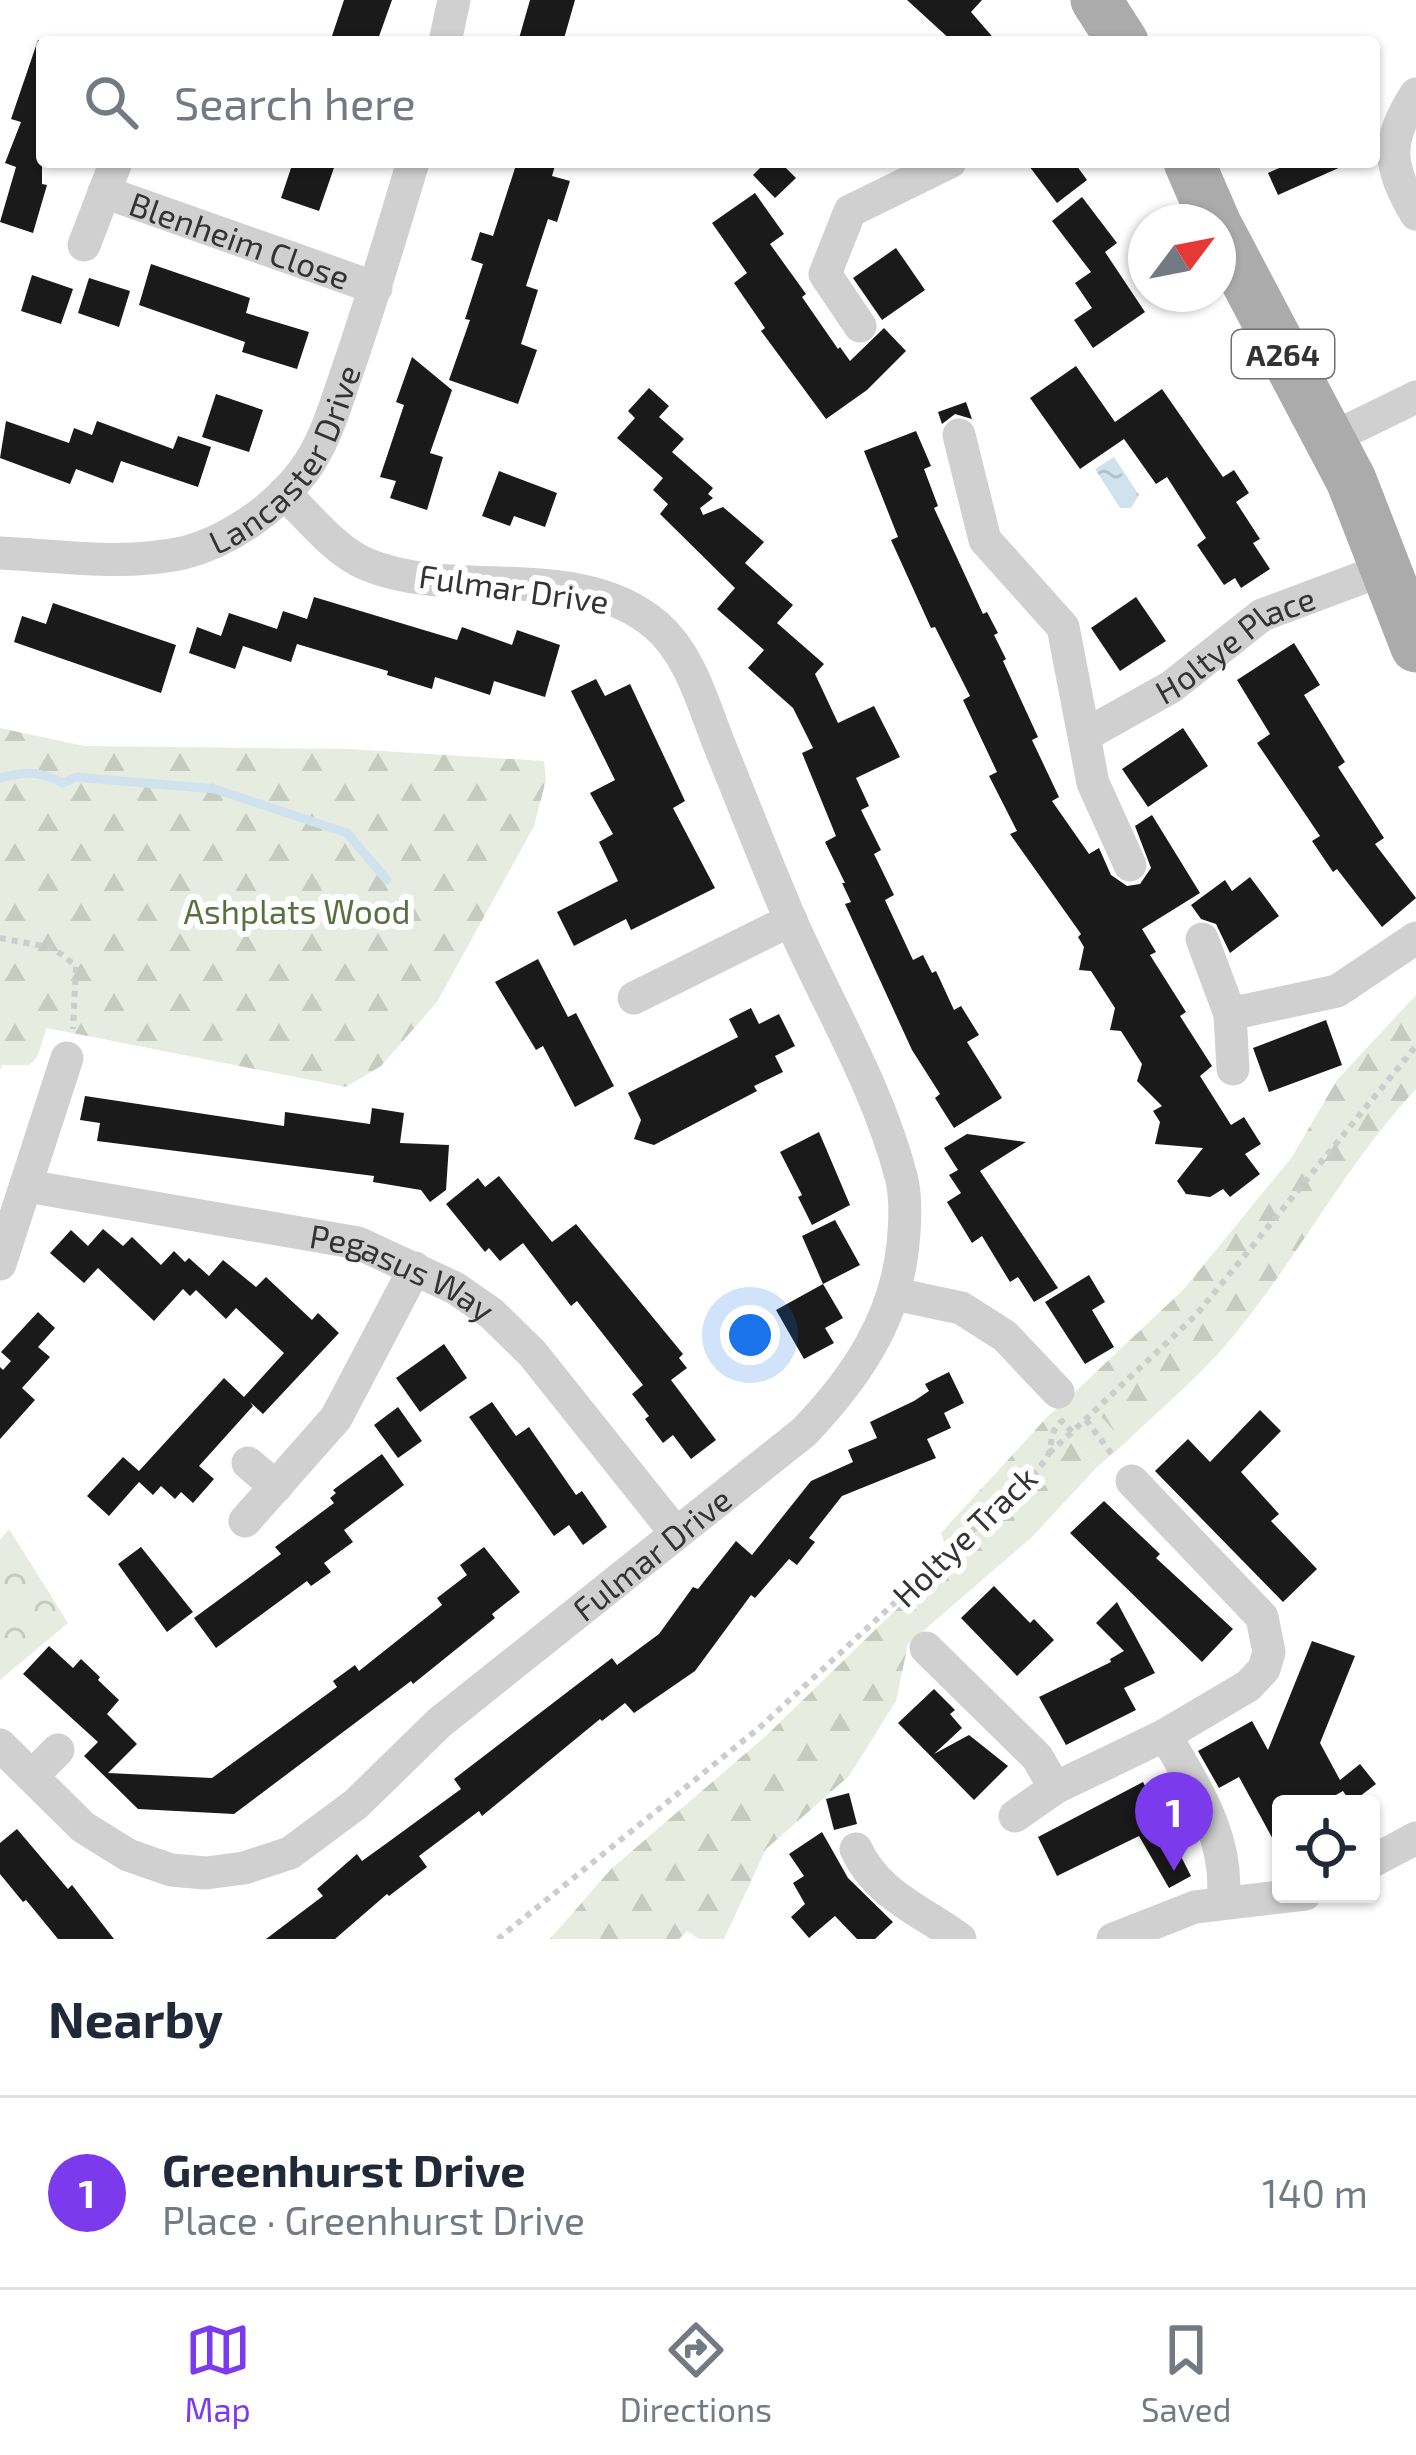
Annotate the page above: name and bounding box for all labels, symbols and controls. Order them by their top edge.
search box [36,36,1380,168]
icon: search [78,69,144,135]
text: Search here [174,75,416,129]
street label: Blenheim Close [124,183,355,297]
north arrow [1128,204,1236,312]
road number: A264 [1232,330,1334,378]
street label: Lancaster Drive [202,359,368,562]
street label: Fulmar Drive [417,555,611,621]
street label: Holtye Place [1148,577,1320,712]
park label: Ashplats Wood [184,891,410,931]
street label: Pegasus Way [307,1215,502,1329]
your location [720,1305,780,1365]
street label: Holtye Track [884,1457,1045,1615]
street label: Fulmar Drive [564,1478,739,1629]
pin: 1 [1135,1772,1213,1871]
map controls [1272,1795,1380,1903]
button: locate [1272,1795,1380,1903]
text: Nearby [48,1987,223,2048]
text: Greenhurst Drive [162,2142,526,2196]
text: 1 [79,2169,95,2216]
text: 140 m [1262,2169,1368,2216]
text: Place · Greenhurst Drive [162,2196,585,2243]
tab: Map [185,2317,251,2429]
tab: Directions [620,2317,772,2429]
tab: Saved [1141,2317,1231,2429]

